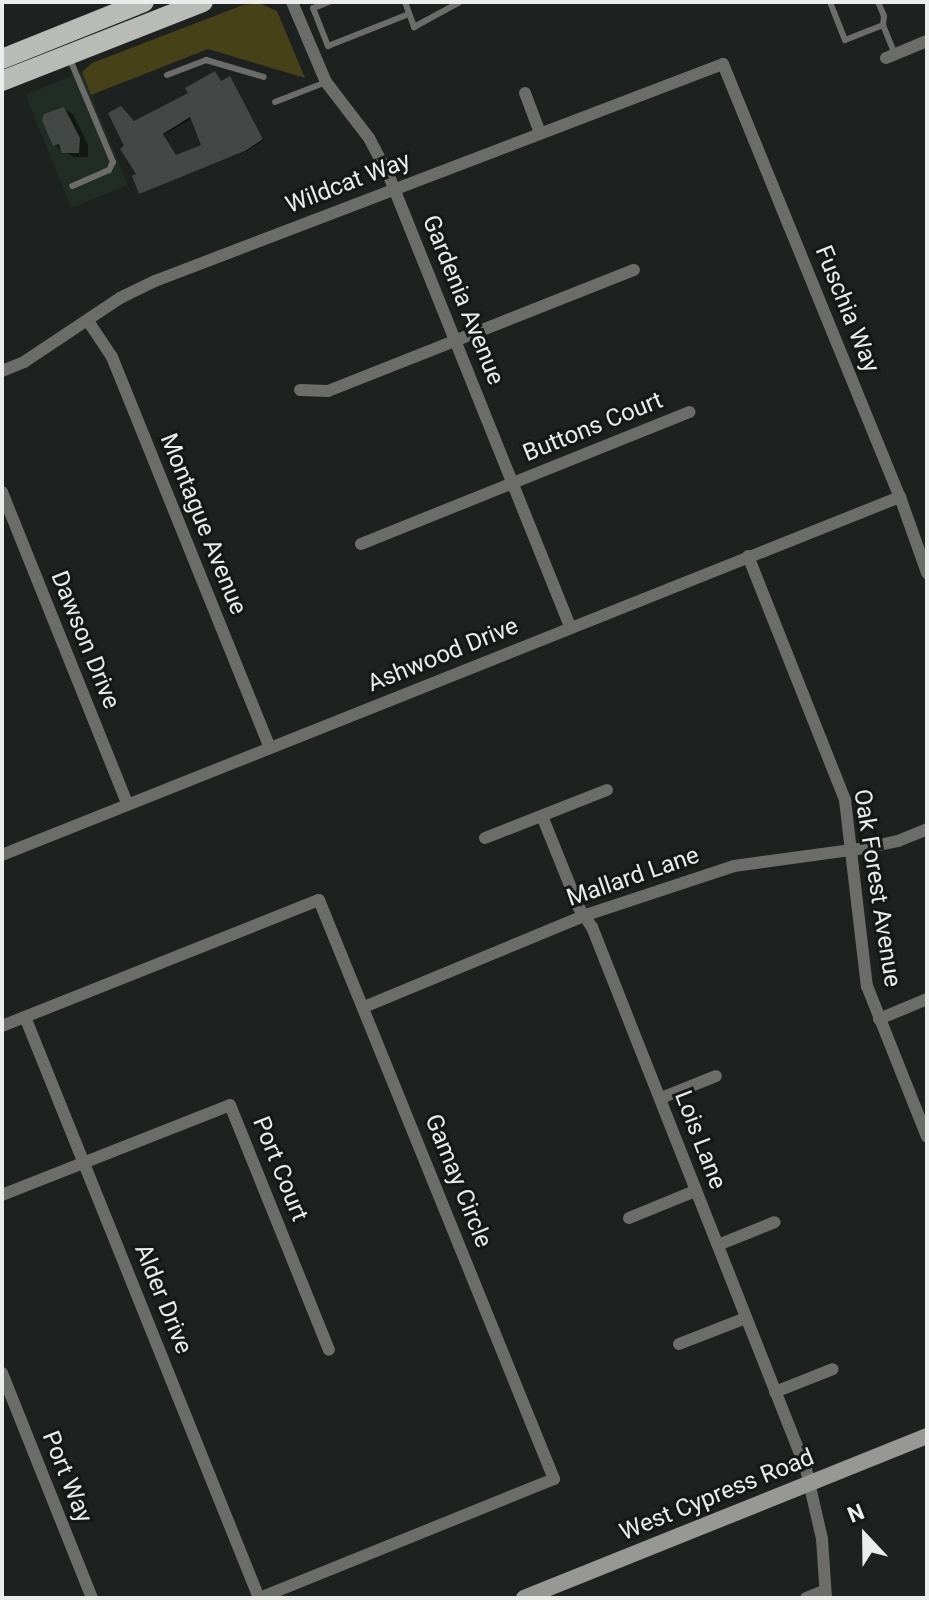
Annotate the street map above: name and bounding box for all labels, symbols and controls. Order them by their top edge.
street label: Wildcat Way [282,146,414,220]
street label: Gardenia Avenue [416,211,510,389]
street label: Fuschia Way [808,241,886,377]
street label: Buttons Court [519,386,667,468]
street label: Montague Avenue [154,429,252,619]
street label: Dawson Drive [44,567,126,713]
street label: Ashwood Drive [363,612,523,698]
street label: Oak Forest Avenue [847,787,907,989]
street label: Mallard Lane [563,841,703,913]
street label: Lois Lane [668,1087,732,1193]
street label: Gamay Circle [418,1110,498,1252]
street label: Port Court [246,1112,314,1226]
street label: Alder Drive [128,1240,198,1358]
street label: Port Way [36,1427,98,1527]
street label: West Cypress Road [616,1443,818,1547]
north arrow [825,1496,905,1576]
text: N [844,1499,868,1528]

